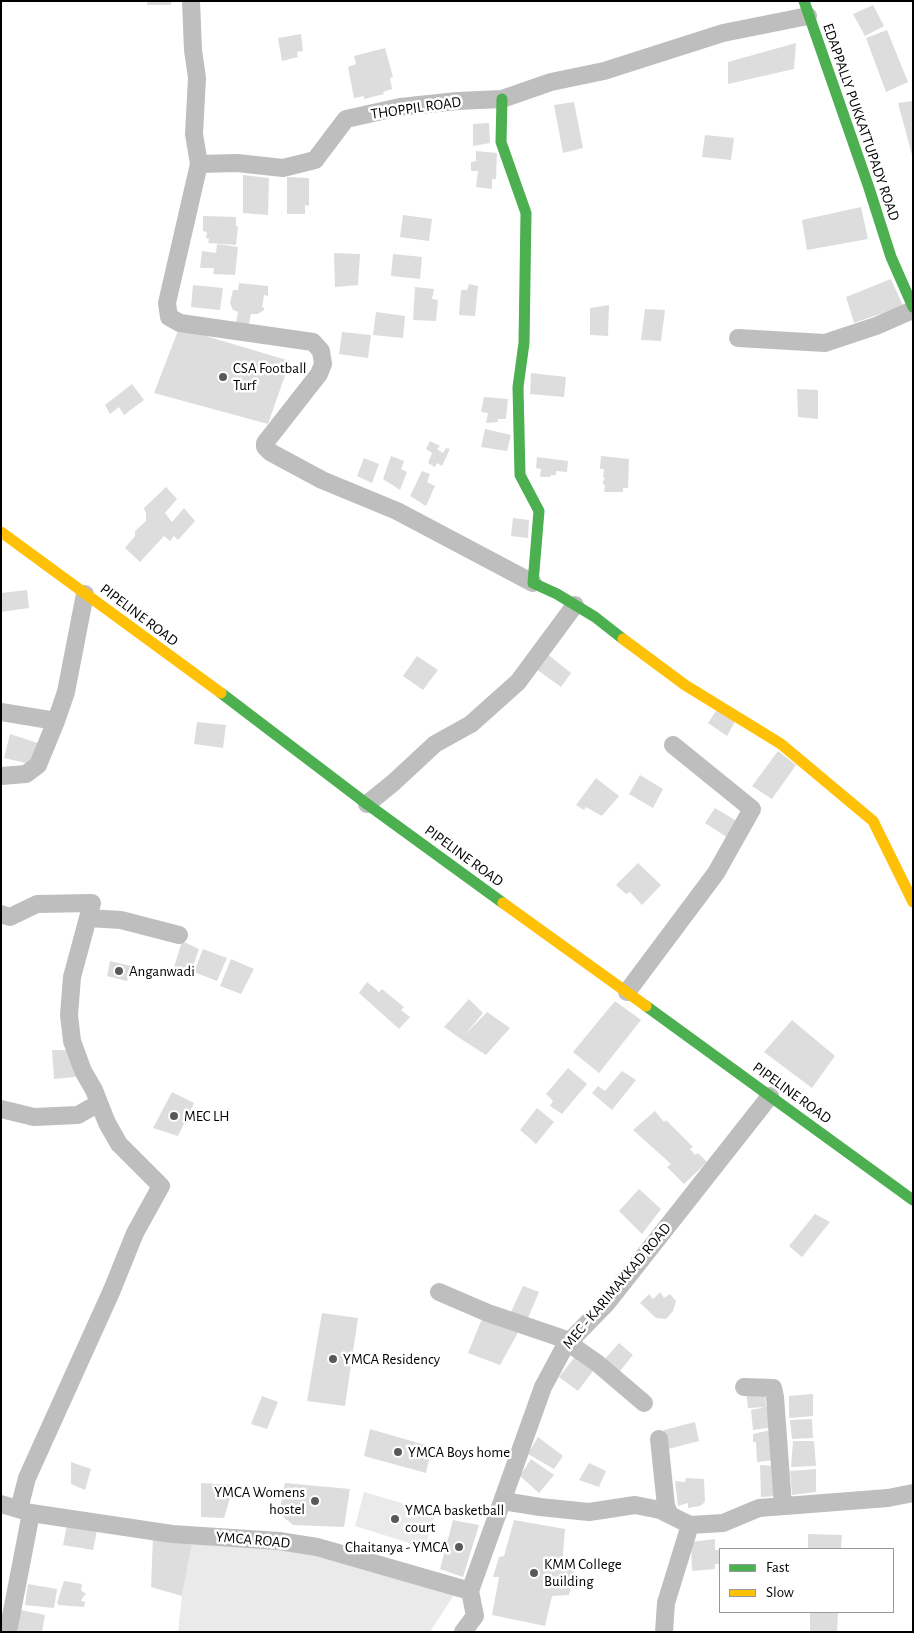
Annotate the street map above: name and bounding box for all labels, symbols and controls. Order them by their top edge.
street label: EDAPPALLY PUKKATTUPADY ROAD [819,21,903,223]
street label: THOPPIL ROAD [370,93,462,123]
place label: CSA Football Turf [233,359,307,394]
marker: CSA Football Turf [217,371,229,383]
street label: PIPELINE ROAD [96,580,182,650]
street label: PIPELINE ROAD [421,821,507,891]
place label: Anganwadi [129,962,195,980]
marker: Anganwadi [113,965,125,977]
street label: PIPELINE ROAD [749,1058,835,1128]
place label: MEC LH [184,1107,230,1125]
marker: MEC LH [168,1110,180,1122]
street label: MEC - KARIMAKKAD ROAD [559,1219,675,1353]
place label: YMCA Residency [343,1350,440,1368]
marker: YMCA Residency [327,1353,339,1365]
place label: YMCA Boys home [408,1443,510,1461]
marker: YMCA Boys home [392,1446,404,1458]
place label: YMCA Womens hostel [214,1483,305,1518]
marker: YMCA Womens hostel [309,1495,321,1507]
place label: YMCA basketball court [405,1501,504,1536]
marker: YMCA basketball court [389,1513,401,1525]
street label: YMCA ROAD [215,1528,291,1552]
place label: Chaitanya - YMCA [345,1538,449,1556]
marker: Chaitanya - YMCA [453,1541,465,1553]
legend [719,1548,894,1613]
place label: KMM College Building [544,1555,622,1590]
text: Fast [766,1560,789,1575]
marker: KMM College Building [528,1567,540,1579]
text: Slow [766,1585,794,1600]

